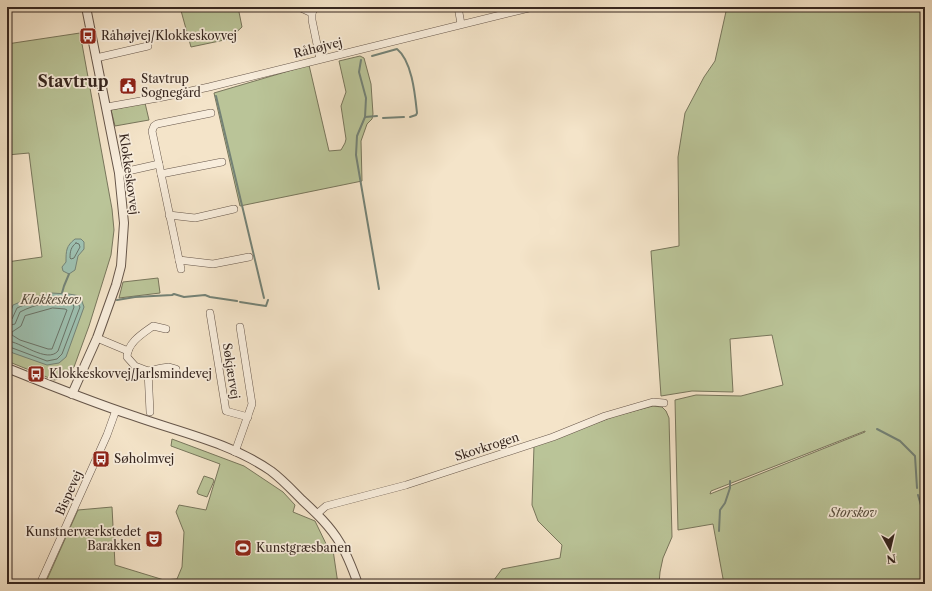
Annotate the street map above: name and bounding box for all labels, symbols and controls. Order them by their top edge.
bus stop icon: Råhøjvej/Klokkeskovvej [78,26,98,46]
place label: Råhøjvej/Klokkeskovvej [101,28,237,43]
street label: Råhøjvej [292,34,344,61]
district label: Stavtrup [38,71,109,91]
place label: Stavtrup Sognegård [141,71,202,100]
public building icon: Stavtrup Sognegård [118,76,138,96]
street label: Klokkeskovvej [116,132,143,216]
park label: Klokkeskov [20,292,82,307]
street label: Søkjærvej [220,342,243,400]
bus stop icon: Klokkeskovvej/Jarlsmindevej [26,364,46,384]
place label: Klokkeskovvej/Jarlsmindevej [49,366,212,381]
street label: Skovkrogen [453,429,521,464]
bus stop icon: Søholmvej [91,449,111,469]
place label: Søholmvej [114,451,174,466]
street label: Bispevej [52,468,85,518]
park label: Storskov [828,505,878,520]
place label: Kunstnerværkstedet Barakken [26,524,142,553]
theatre icon: Kunstnerværkstedet Barakken [144,529,164,549]
north arrow [870,529,910,569]
sports icon: Kunstgræsbanen [233,538,253,558]
place label: Kunstgræsbanen [256,540,352,555]
text: N [885,551,897,567]

